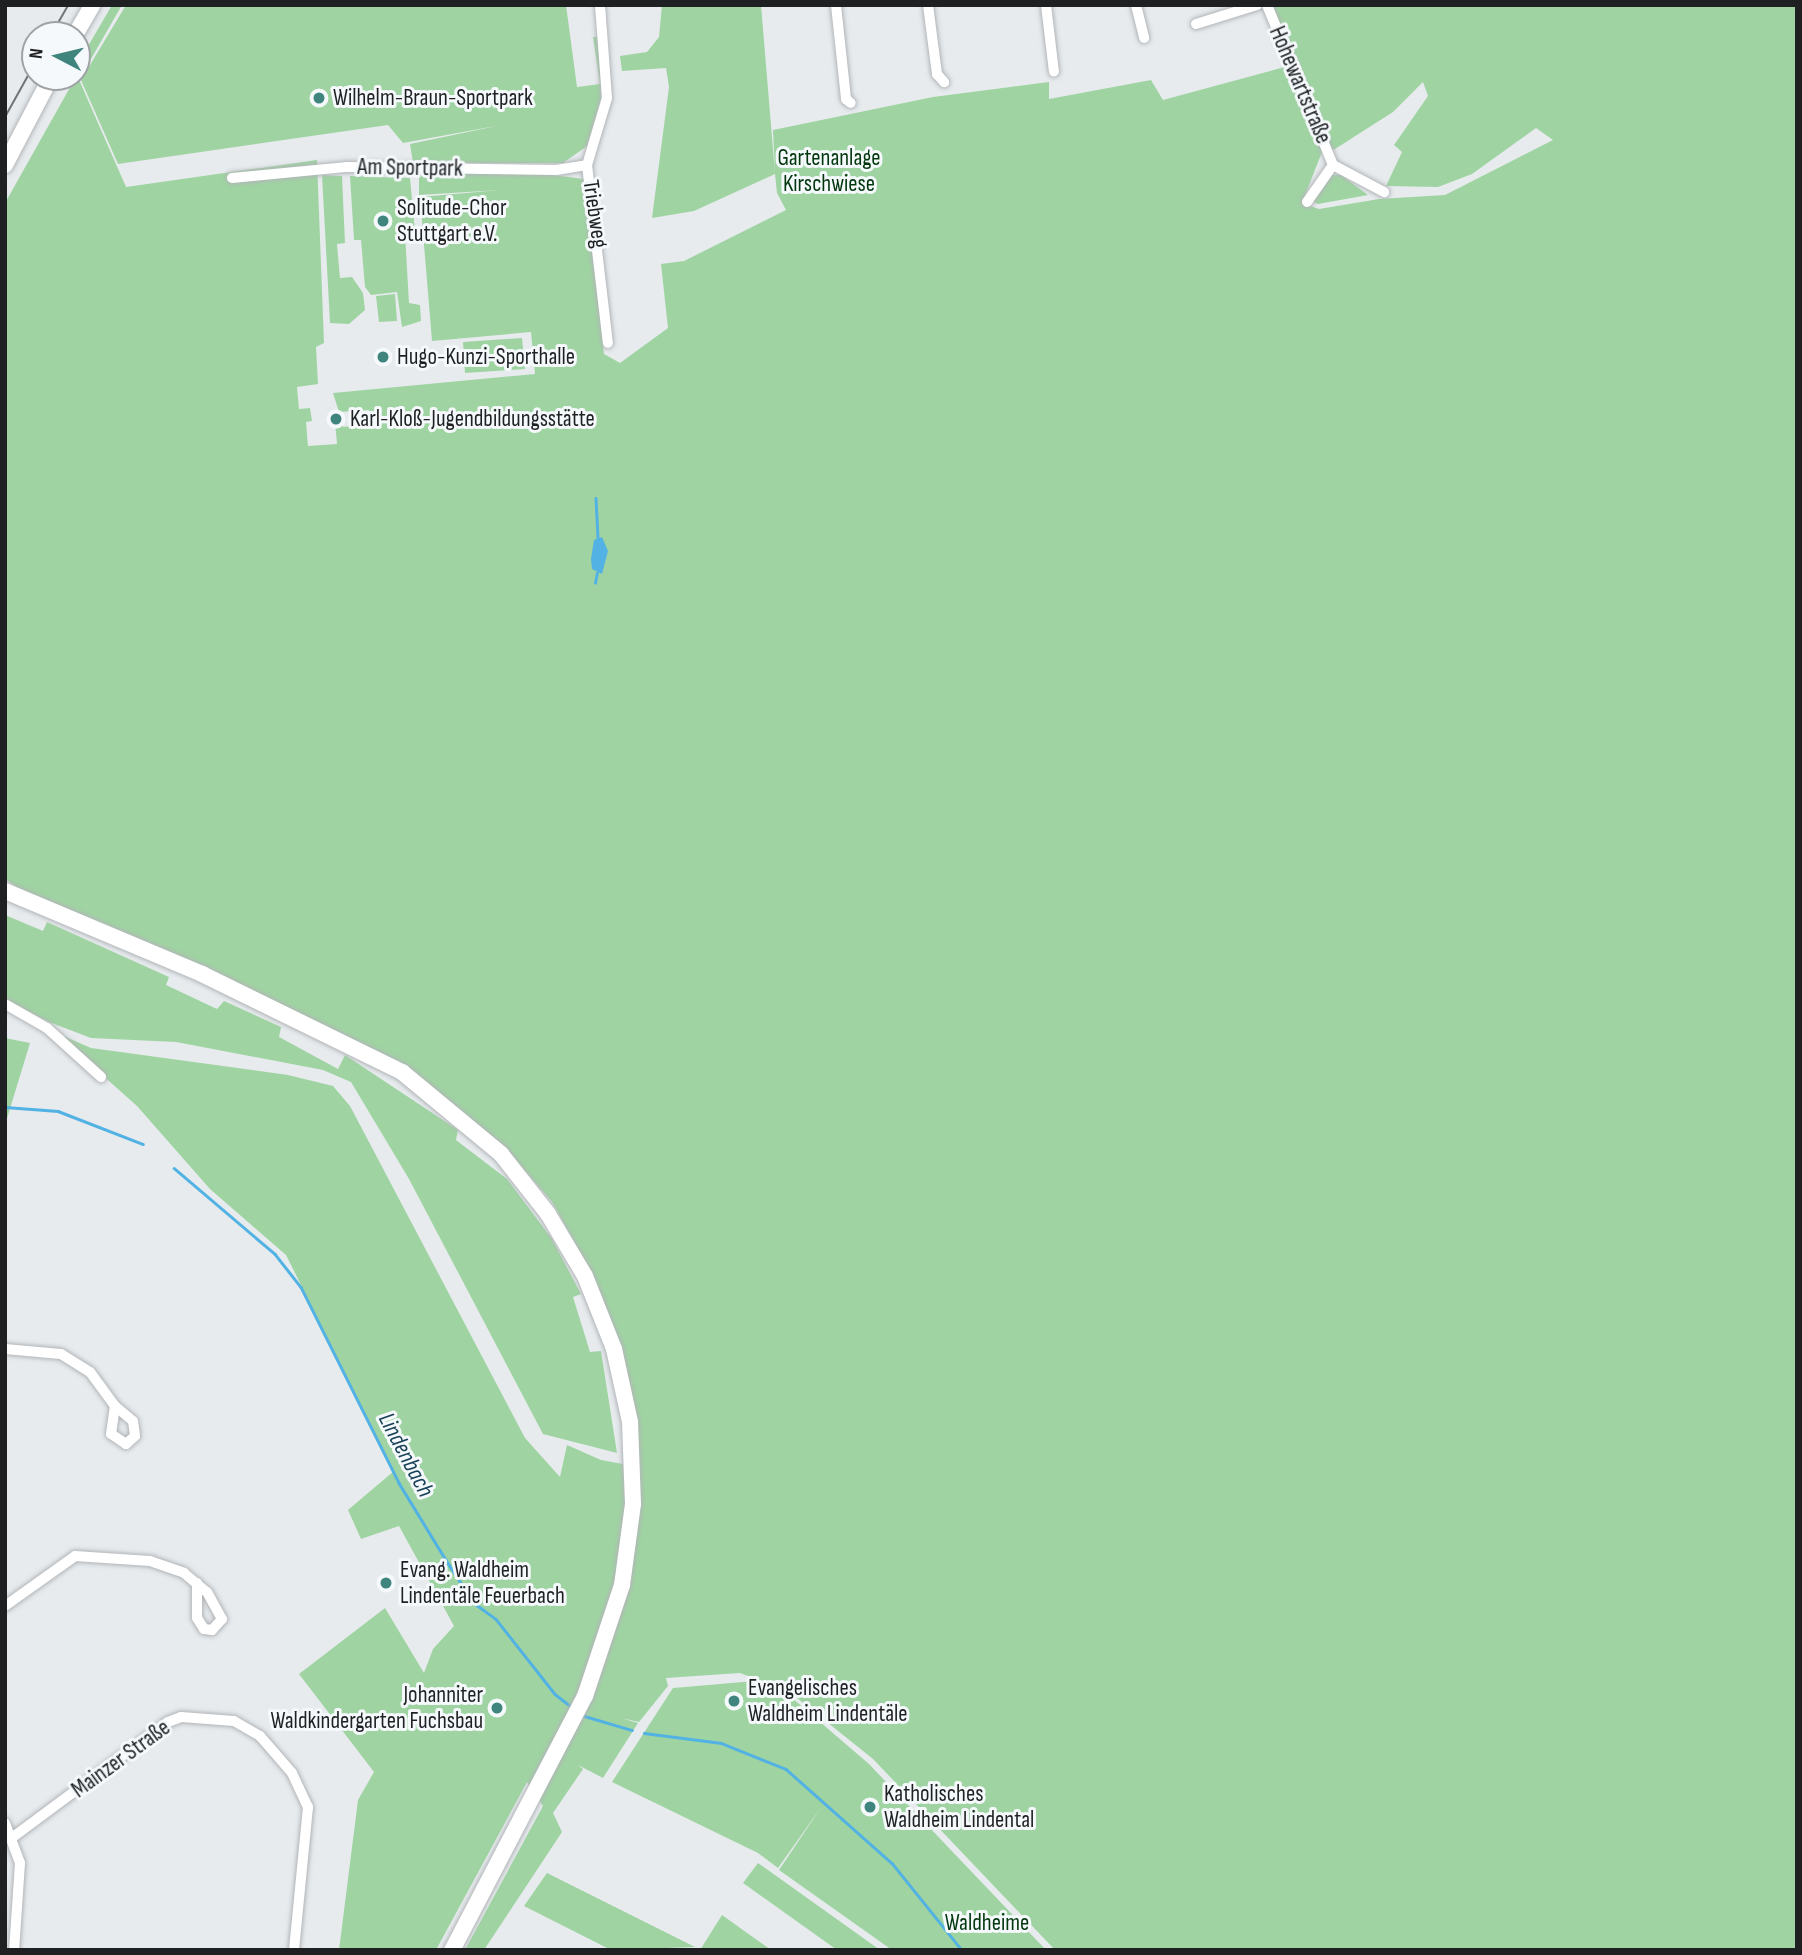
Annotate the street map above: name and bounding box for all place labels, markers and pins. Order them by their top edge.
place label: Wilhelm-Braun-Sportpark [333,84,533,112]
marker: Wilhelm-Braun-Sportpark [311,90,327,106]
place label: Solitude-Chor Stuttgart e.V. [397,194,507,248]
marker: Solitude-Chor Stuttgart e.V. [375,213,391,229]
place label: Hugo-Kunzi-Sporthalle [397,343,575,371]
marker: Hugo-Kunzi-Sporthalle [375,349,391,365]
place label: Karl-Kloß-Jugendbildungsstätte [350,405,595,433]
marker: Karl-Kloß-Jugendbildungsstätte [328,411,344,427]
place label: Evang. Waldheim Lindentäle Feuerbach [400,1556,565,1610]
marker: Evang. Waldheim Lindentäle Feuerbach [378,1575,394,1591]
place label: Evangelisches Waldheim Lindentäle [748,1674,908,1728]
place label: Johanniter Waldkindergarten Fuchsbau [270,1681,483,1735]
marker: Evangelisches Waldheim Lindentäle [726,1693,742,1709]
marker: Johanniter Waldkindergarten Fuchsbau [489,1700,505,1716]
place label: Katholisches Waldheim Lindental [884,1780,1034,1834]
marker: Katholisches Waldheim Lindental [862,1799,878,1815]

